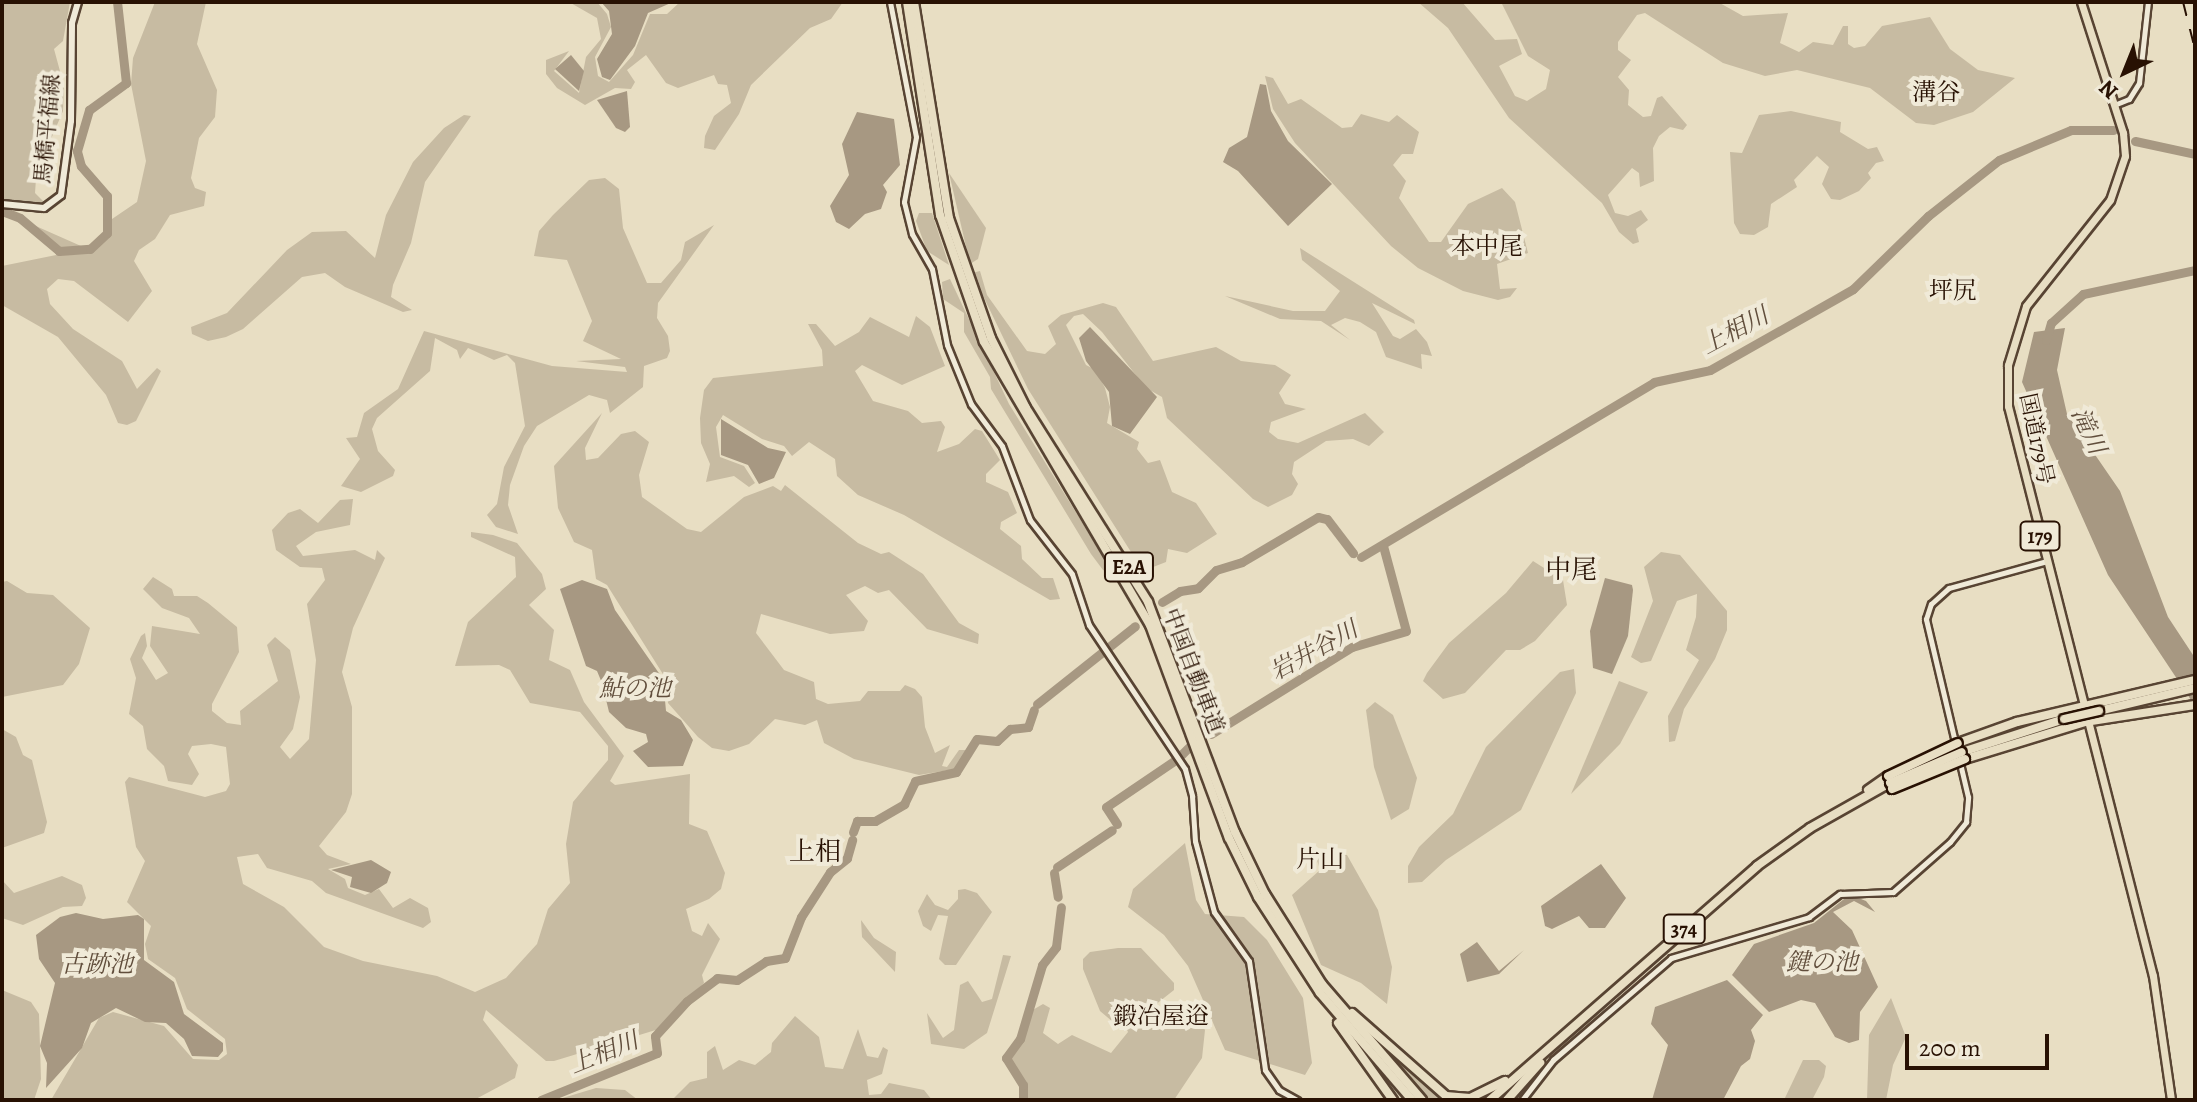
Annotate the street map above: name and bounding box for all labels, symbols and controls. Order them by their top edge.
north arrow [2085,32,2165,112]
street label: 馬橋平福線 [30,73,66,185]
text: N [2093,73,2125,106]
district label: 溝谷 [1912,79,1960,107]
district label: 本中尾 [1451,233,1523,261]
district label: 坪尻 [1929,277,1977,305]
water label: 上相川 [1696,301,1774,361]
street label: 国道179号 [2013,391,2059,487]
water label: 滝川 [2065,403,2111,459]
road number: 179 [2018,520,2062,552]
road number: E2A [1103,551,1155,583]
district label: 中尾 [1545,554,1597,586]
street label: 中国自動車道 [1157,605,1229,737]
water label: 岩井谷川 [1265,615,1363,687]
water label: 鮎の池 [599,675,671,703]
district label: 上相 [789,836,841,868]
district label: 片山 [1296,846,1344,874]
road number: 374 [1662,913,1706,945]
water label: 鍵の池 [1786,949,1858,977]
water label: 古跡池 [61,951,133,979]
district label: 鍛冶屋逧 [1113,1003,1209,1031]
scale bar [1909,1018,2053,1068]
water label: 上相川 [565,1026,643,1080]
text: 200 m [1919,1032,1981,1064]

